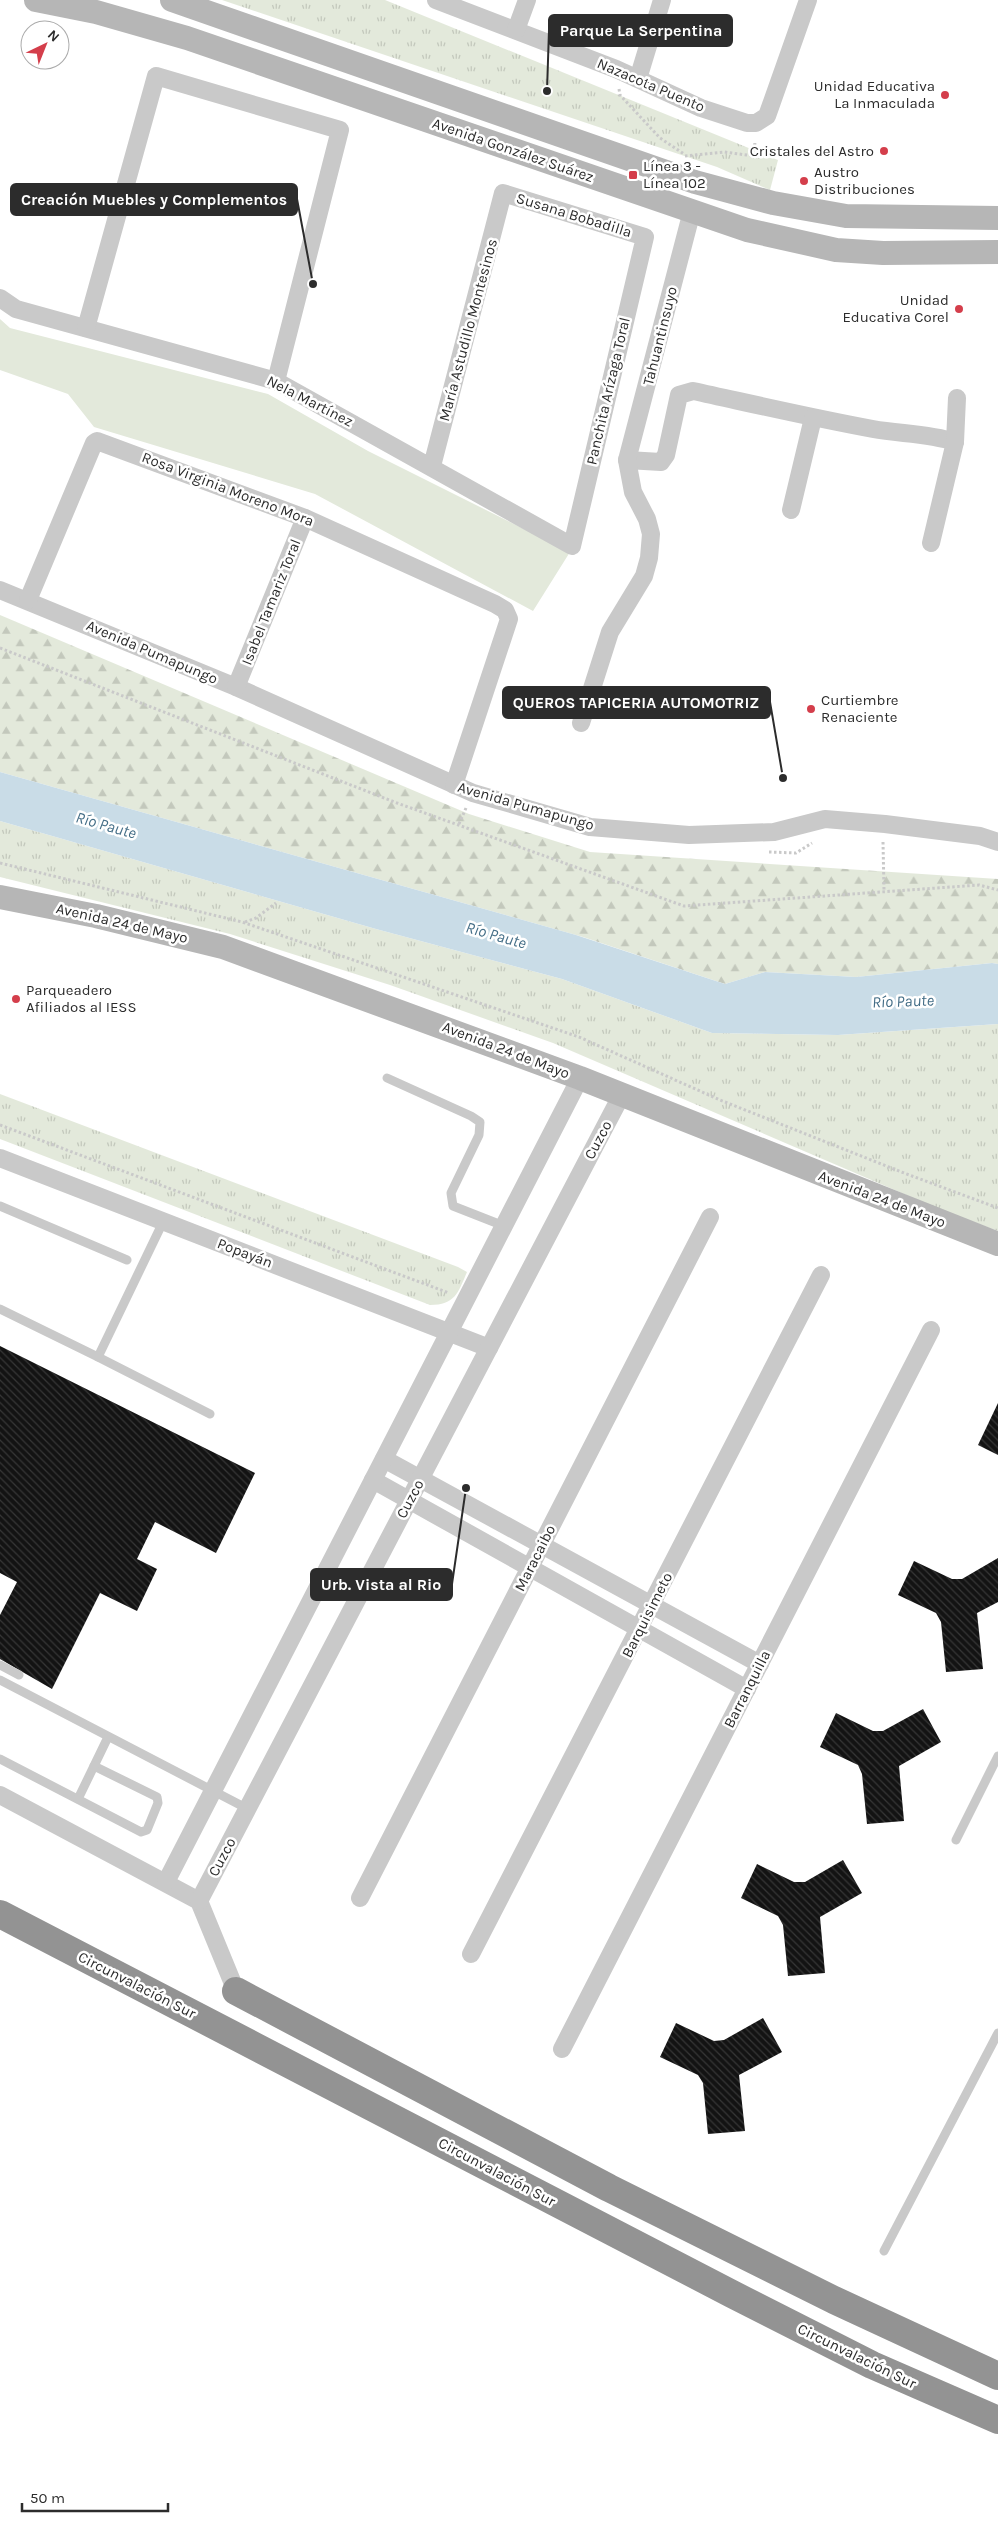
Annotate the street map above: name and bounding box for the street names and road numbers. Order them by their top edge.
street label: Nazacota Puento [594,54,708,116]
street label: Avenida González Suárez [430,114,596,186]
street label: Susana Bobadilla [514,189,634,241]
street label: María Astudillo Montesinos [435,237,501,423]
street label: Tahuantinsuyo [639,285,681,387]
street label: Panchita Arízaga Toral [582,315,634,467]
street label: Nela Martínez [264,372,356,430]
street label: Rosa Virginia Moreno Mora [139,448,317,530]
street label: Isabel Tamariz Toral [237,536,305,668]
street label: Avenida Pumapungo [84,616,220,688]
street label: Avenida Pumapungo [456,778,596,834]
street label: Avenida 24 de Mayo [54,899,190,947]
street label: Avenida 24 de Mayo [440,1017,572,1083]
street label: Cuzco [580,1118,616,1162]
street label: Avenida 24 de Mayo [816,1166,948,1232]
street label: Popayán [215,1234,275,1272]
street label: Cuzco [392,1477,428,1521]
street label: Maracaibo [511,1522,559,1594]
street label: Barquisimeto [618,1569,676,1661]
street label: Barranquilla [720,1647,774,1731]
street label: Cuzco [204,1835,240,1879]
street label: Circunvalación Sur [75,1948,199,2023]
street label: Circunvalación Sur [435,2134,559,2211]
street label: Circunvalación Sur [795,2319,920,2393]

